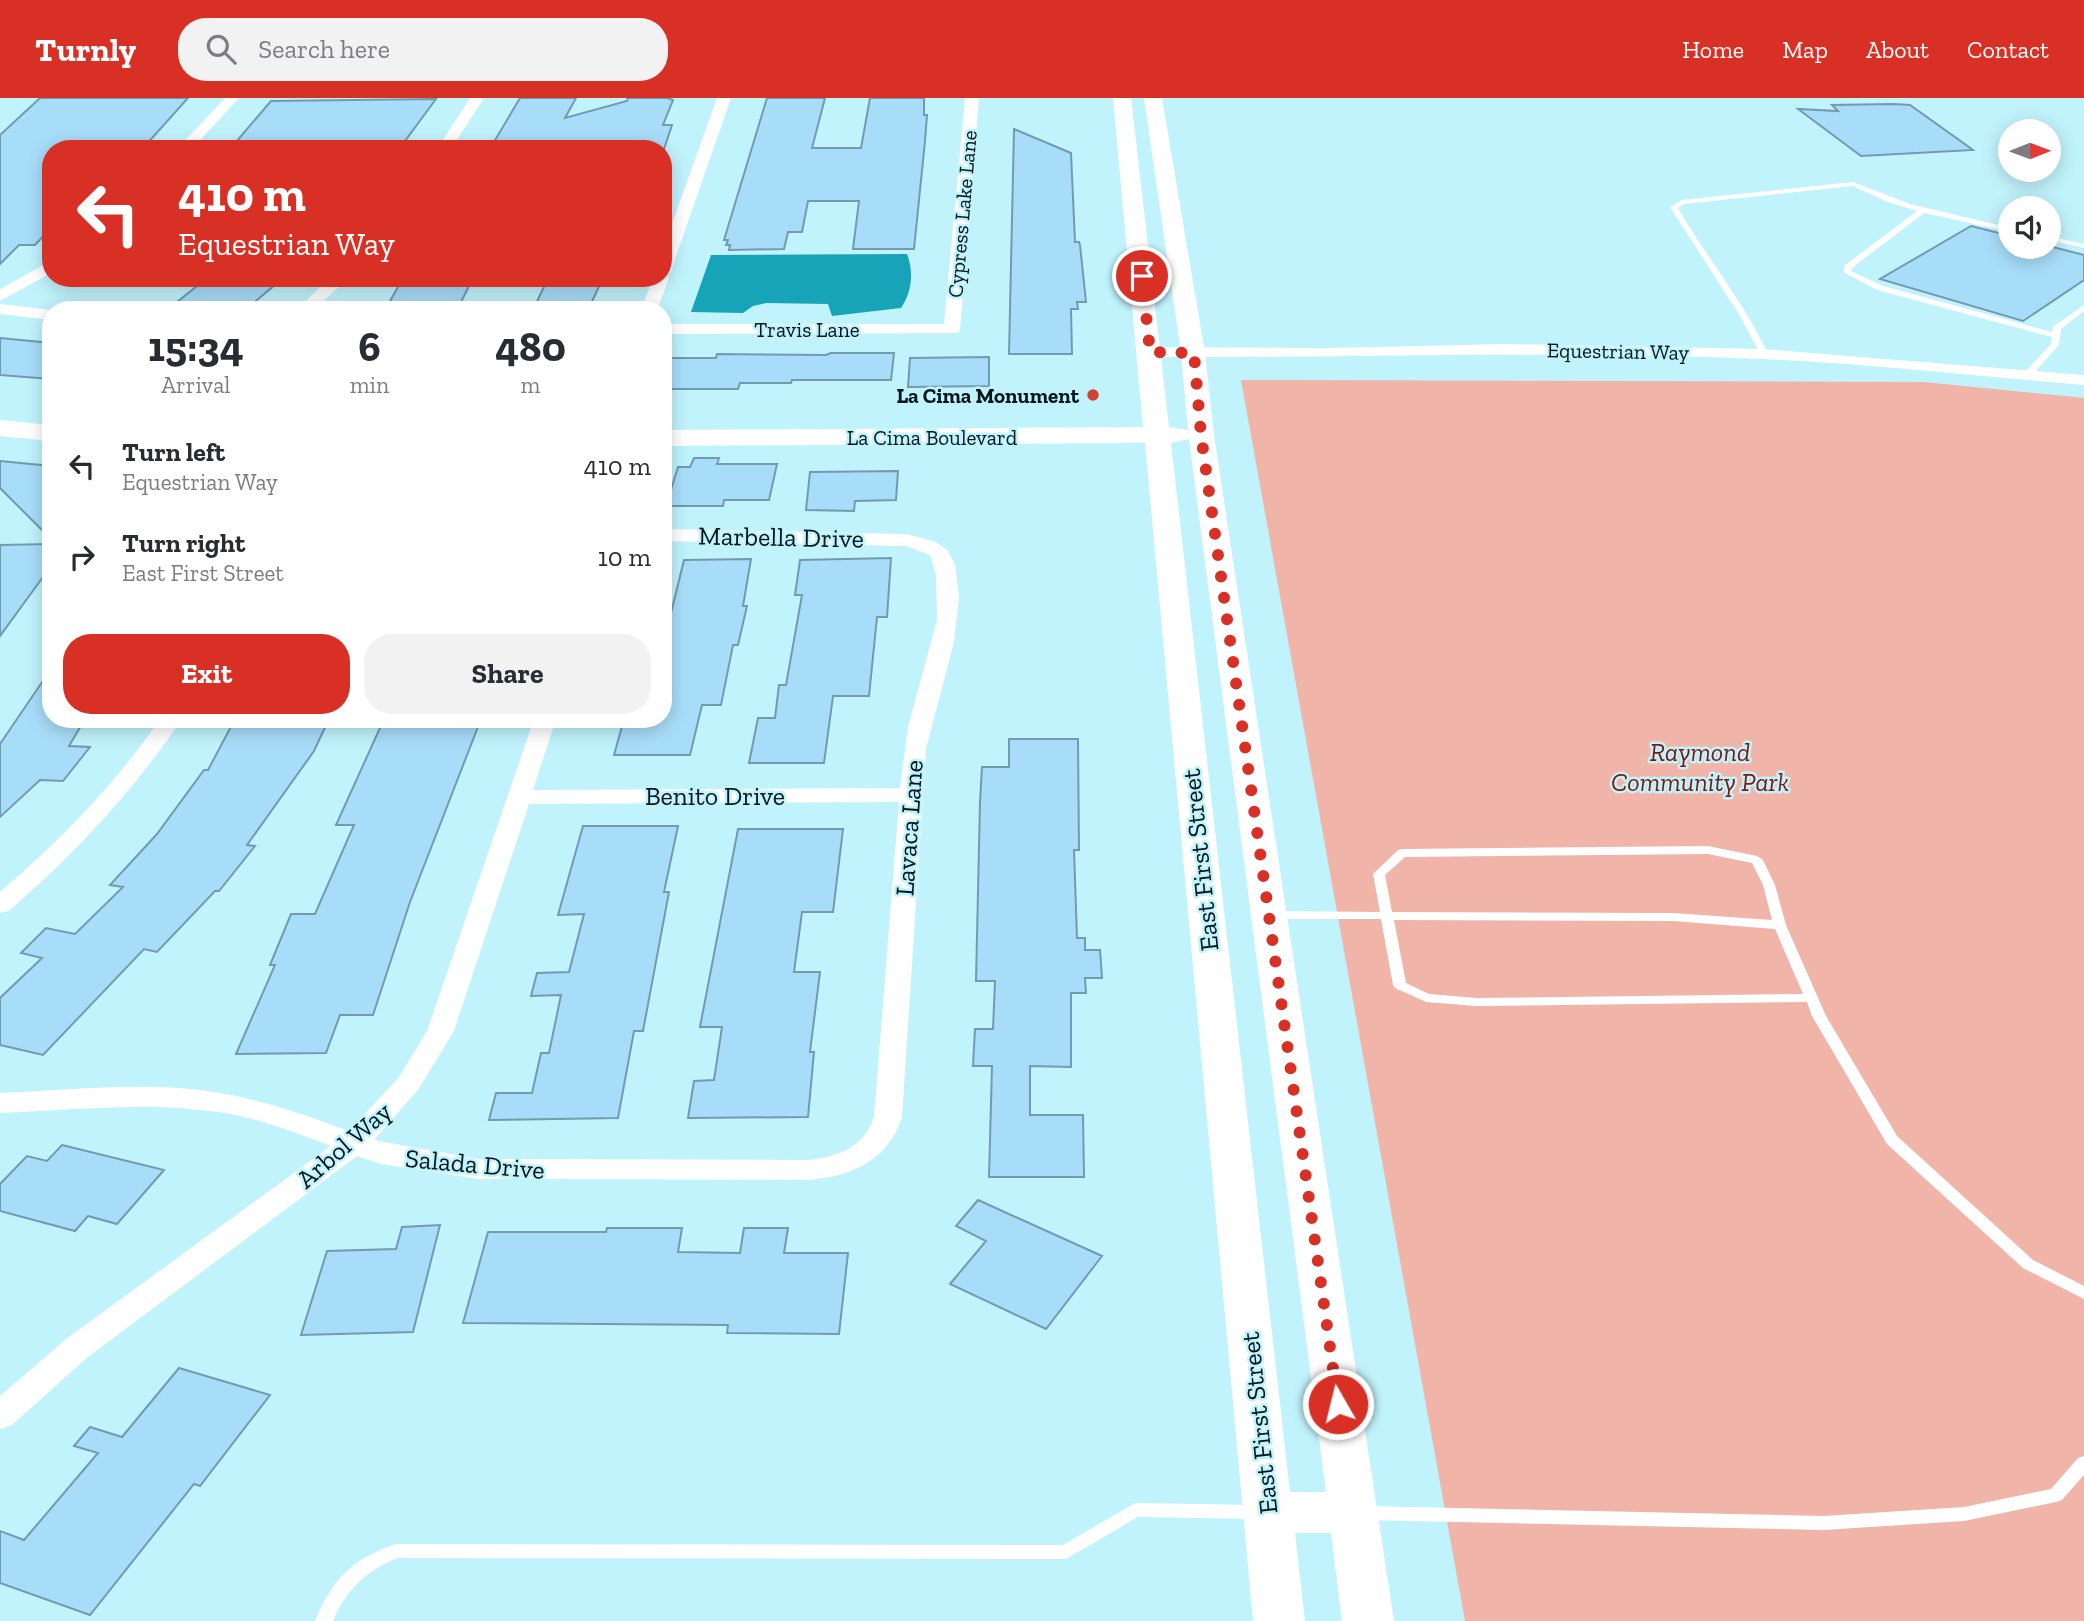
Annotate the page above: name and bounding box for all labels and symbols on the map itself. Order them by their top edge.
north arrow [1998,119,2062,182]
street label: Cypress Lake Lane [942,129,982,299]
pin [1112,246,1172,306]
street label: Travis Lane [754,317,860,342]
street label: Equestrian Way [1547,337,1690,365]
place label: La Cima Monument [896,383,1080,408]
marker: La Cima Monument [1085,387,1101,403]
street label: La Cima Boulevard [847,425,1018,450]
street label: Marbella Drive [698,520,864,554]
park label: Raymond Community Park [1611,736,1789,798]
street label: Lavaca Lane [888,759,930,897]
street label: East First Street [1174,767,1225,953]
street label: Benito Drive [645,780,785,812]
street label: Arbol Way [290,1095,399,1195]
street label: Salada Drive [404,1142,546,1186]
street label: East First Street [1233,1330,1284,1516]
position arrow [1301,1367,1375,1441]

